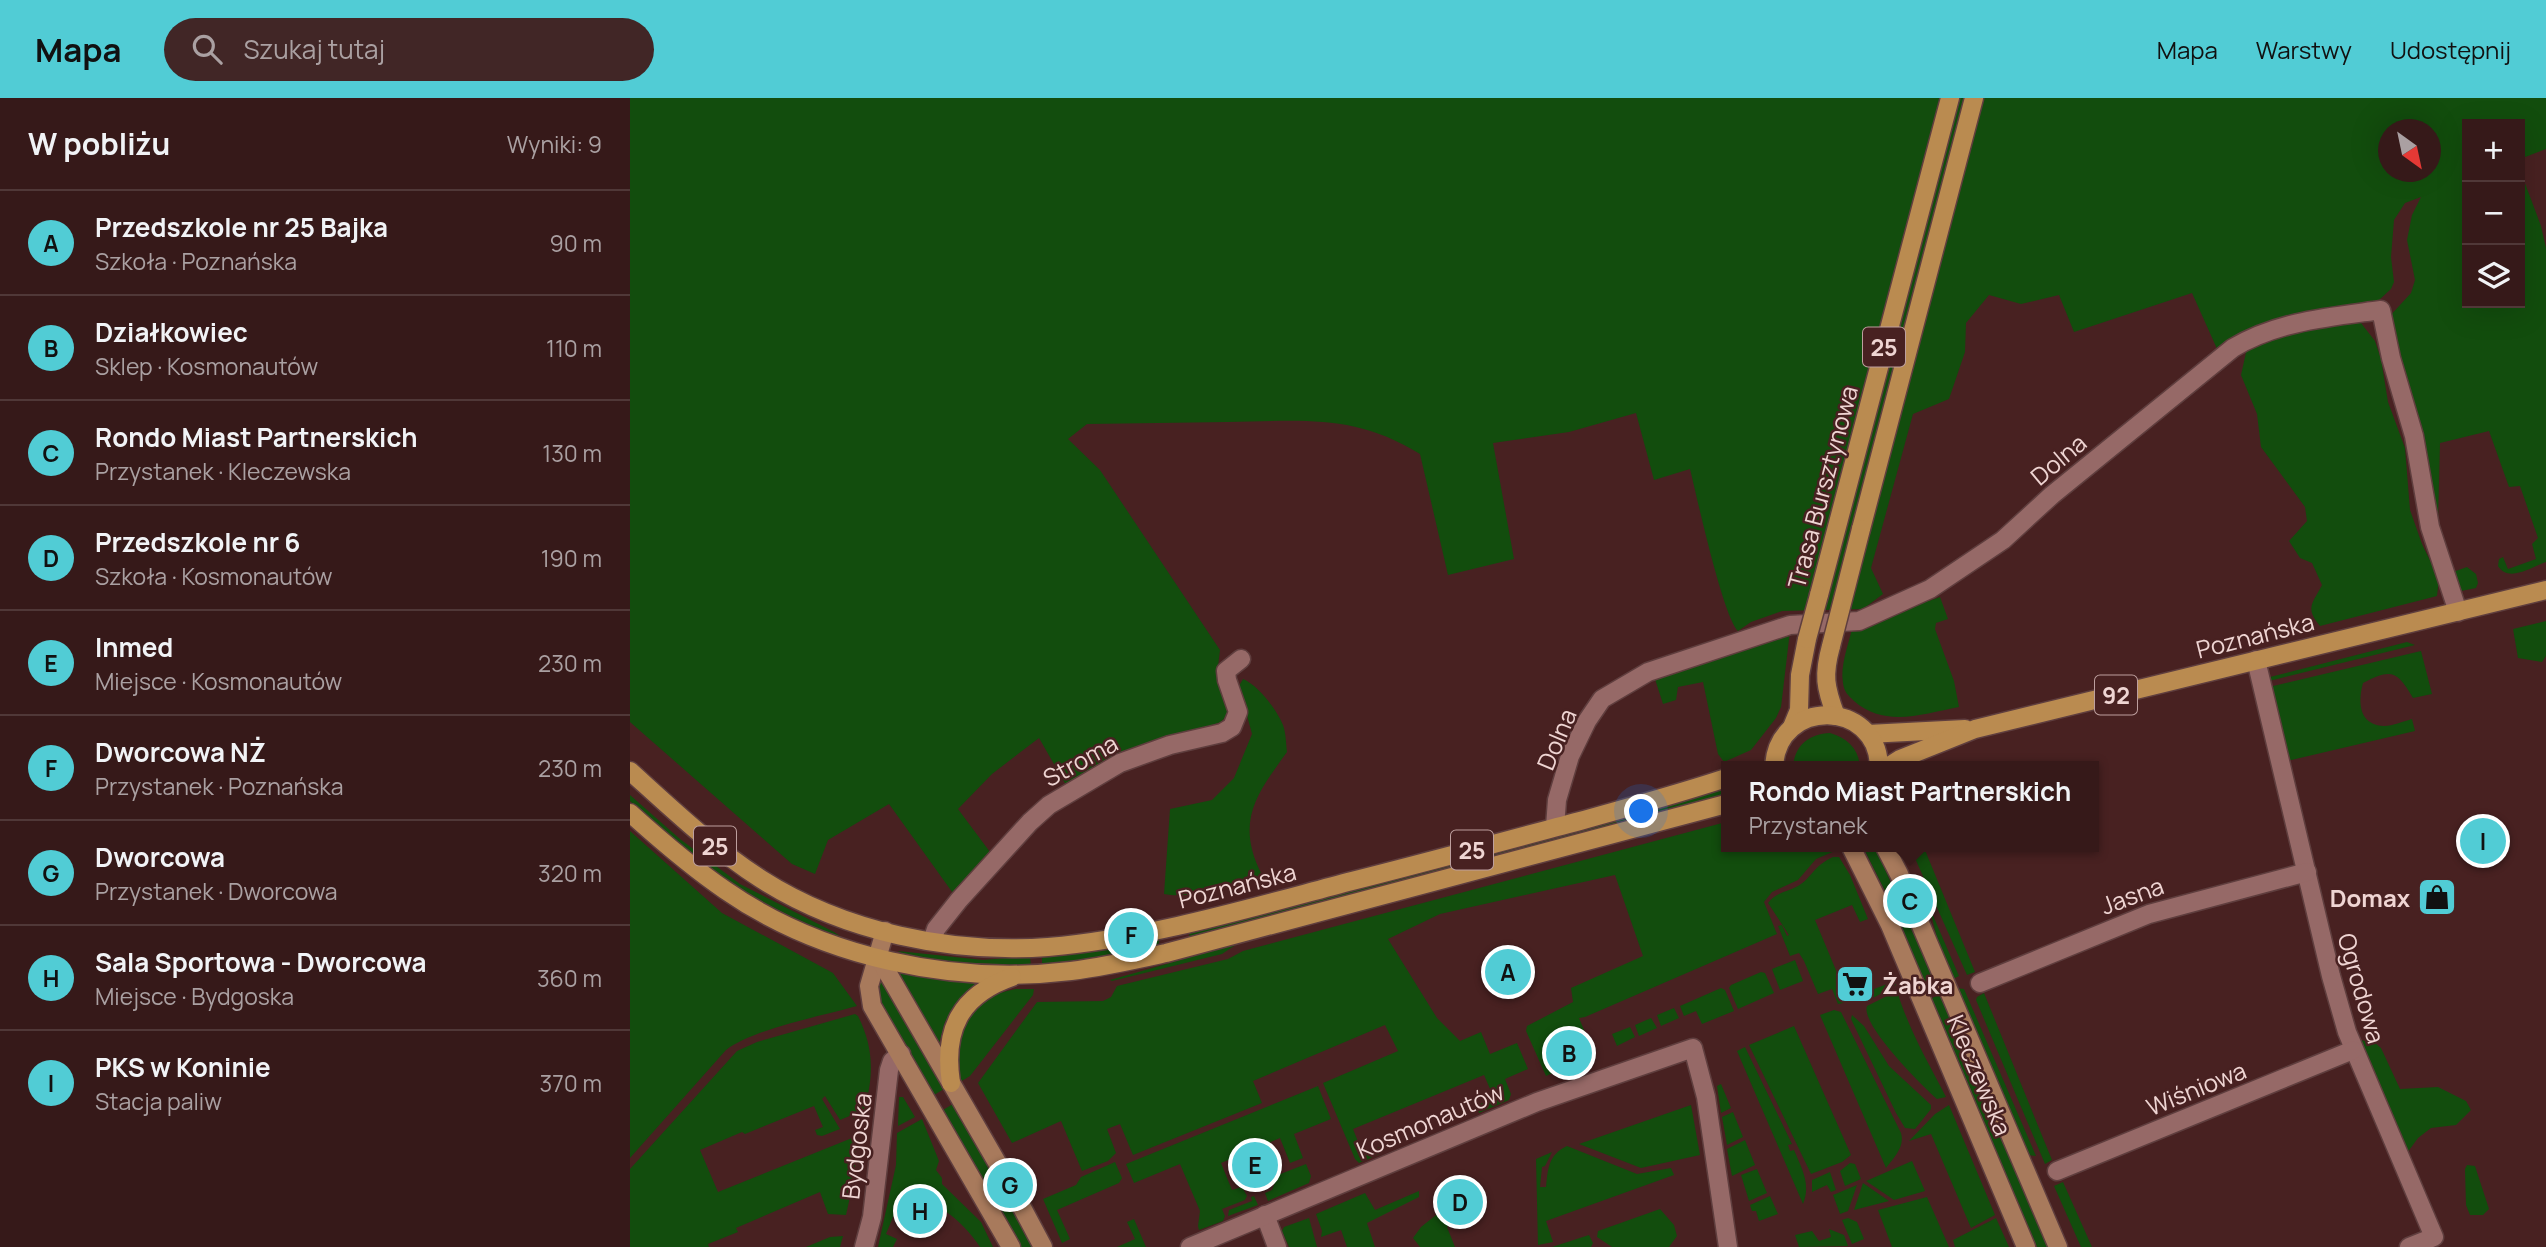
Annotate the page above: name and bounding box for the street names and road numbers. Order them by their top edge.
road number: 25 [1863,328,1905,366]
street label: Trasa Bursztynowa [1779,382,1865,592]
street label: Dolna [2023,426,2093,492]
street label: Poznańska [2193,604,2317,666]
road number: 92 [2095,676,2137,715]
street label: Dolna [1528,703,1584,775]
street label: Stroma [1037,726,1123,794]
road number: 25 [694,826,736,866]
road number: 25 [1451,830,1493,870]
street label: Poznańska [1175,854,1299,916]
street label: Jasna [2096,868,2168,922]
street label: Ogrodowa [2331,929,2393,1047]
street label: Kleczewska [1940,1010,2020,1140]
street label: Wiśniowa [2141,1053,2251,1123]
street label: Kosmonautów [1351,1074,1509,1166]
street label: Bydgoska [833,1091,879,1201]

